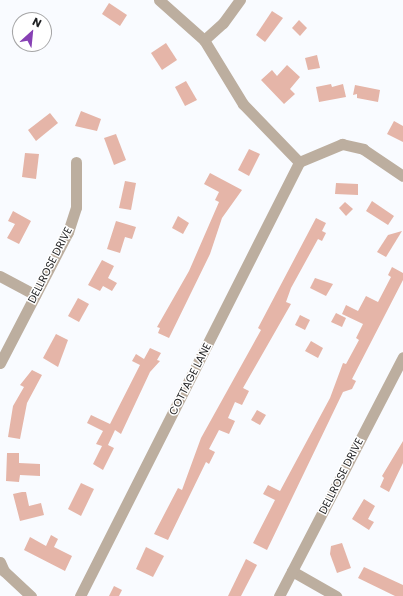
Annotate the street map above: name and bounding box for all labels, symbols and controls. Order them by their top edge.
north arrow [12,12,52,52]
text: N [30,13,44,31]
street label: DELLROSE DRIVE [25,225,75,305]
street label: COTTAGE LANE [166,341,214,417]
street label: DELLROSE DRIVE [316,436,366,516]

